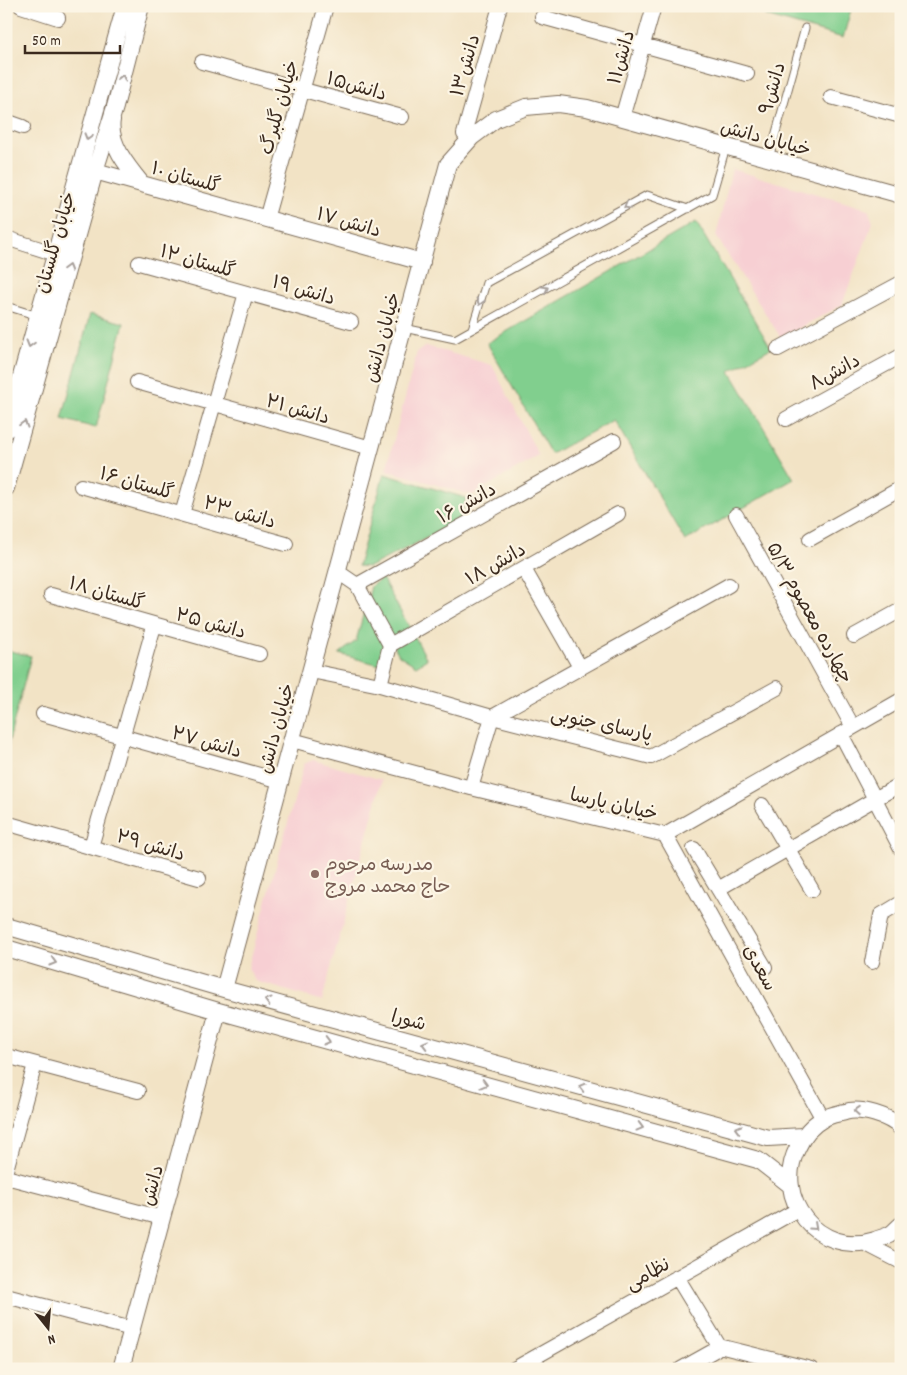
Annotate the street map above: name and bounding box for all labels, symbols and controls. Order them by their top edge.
scale bar [25,22,120,54]
street label: دانش۱۱ [603,28,644,88]
text: 50 m [32,31,61,53]
street label: دانش۱۳ [446,32,489,100]
street label: خیابان گلبرگ [255,57,308,158]
street label: دانش۹ [754,60,795,118]
street label: دانش۱۵ [323,67,389,110]
one-way arrow [116,73,127,82]
street label: خیابان دانش [717,115,813,165]
one-way arrow [83,133,94,142]
street label: گلستان ۱۰ [147,157,223,202]
street label: خیابان گلستان [30,189,85,297]
one-way arrow [623,200,632,210]
street label: دانش ۱۷ [313,202,383,246]
street label: گلستان ۱۲ [156,240,238,287]
one-way arrow [62,263,73,272]
street label: دانش ۱۹ [268,271,338,314]
one-way arrow [540,285,549,295]
street label: خیابان دانش [359,290,409,386]
one-way arrow [476,297,486,306]
one-way arrow [25,340,36,349]
street label: دانش۸ [805,349,866,399]
street label: دانش ۲۱ [262,389,332,433]
one-way arrow [18,420,29,428]
street label: گلستان ۱۶ [96,462,176,509]
street label: دانش ۱۶ [433,478,502,532]
street label: دانش ۲۳ [200,491,278,538]
street label: دانش ۱۸ [462,538,532,594]
street label: چهارده معصوم ۵/۳ [758,538,858,689]
street label: گلستان ۱۸ [65,572,147,619]
street label: دانش ۲۵ [172,603,248,648]
street label: خیابان دانش [253,681,303,777]
street label: پارسای جنوبی [548,702,655,750]
street label: دانش ۲۷ [168,721,244,767]
street label: خیابان پارسا [567,783,660,830]
street label: دانش ۲۹ [112,825,188,870]
place label: مدرسه مرحوم حاج محمد مروج [325,853,451,902]
marker: مدرسه مرحوم حاج محمد مروج [309,868,321,880]
street label: سعدی [734,941,782,997]
one-way arrow [48,957,57,967]
one-way arrow [265,996,273,1006]
street label: شورا [388,1005,429,1040]
one-way arrow [322,1035,331,1046]
one-way arrow [421,1039,429,1049]
one-way arrow [479,1079,487,1089]
one-way arrow [578,1082,586,1092]
one-way arrow [852,1106,860,1117]
one-way arrow [636,1122,644,1132]
one-way arrow [735,1125,743,1135]
street label: دانش [136,1162,173,1209]
one-way arrow [808,1221,817,1230]
street label: نظامی [621,1253,676,1299]
north arrow [22,1302,72,1352]
text: N [45,1328,57,1349]

